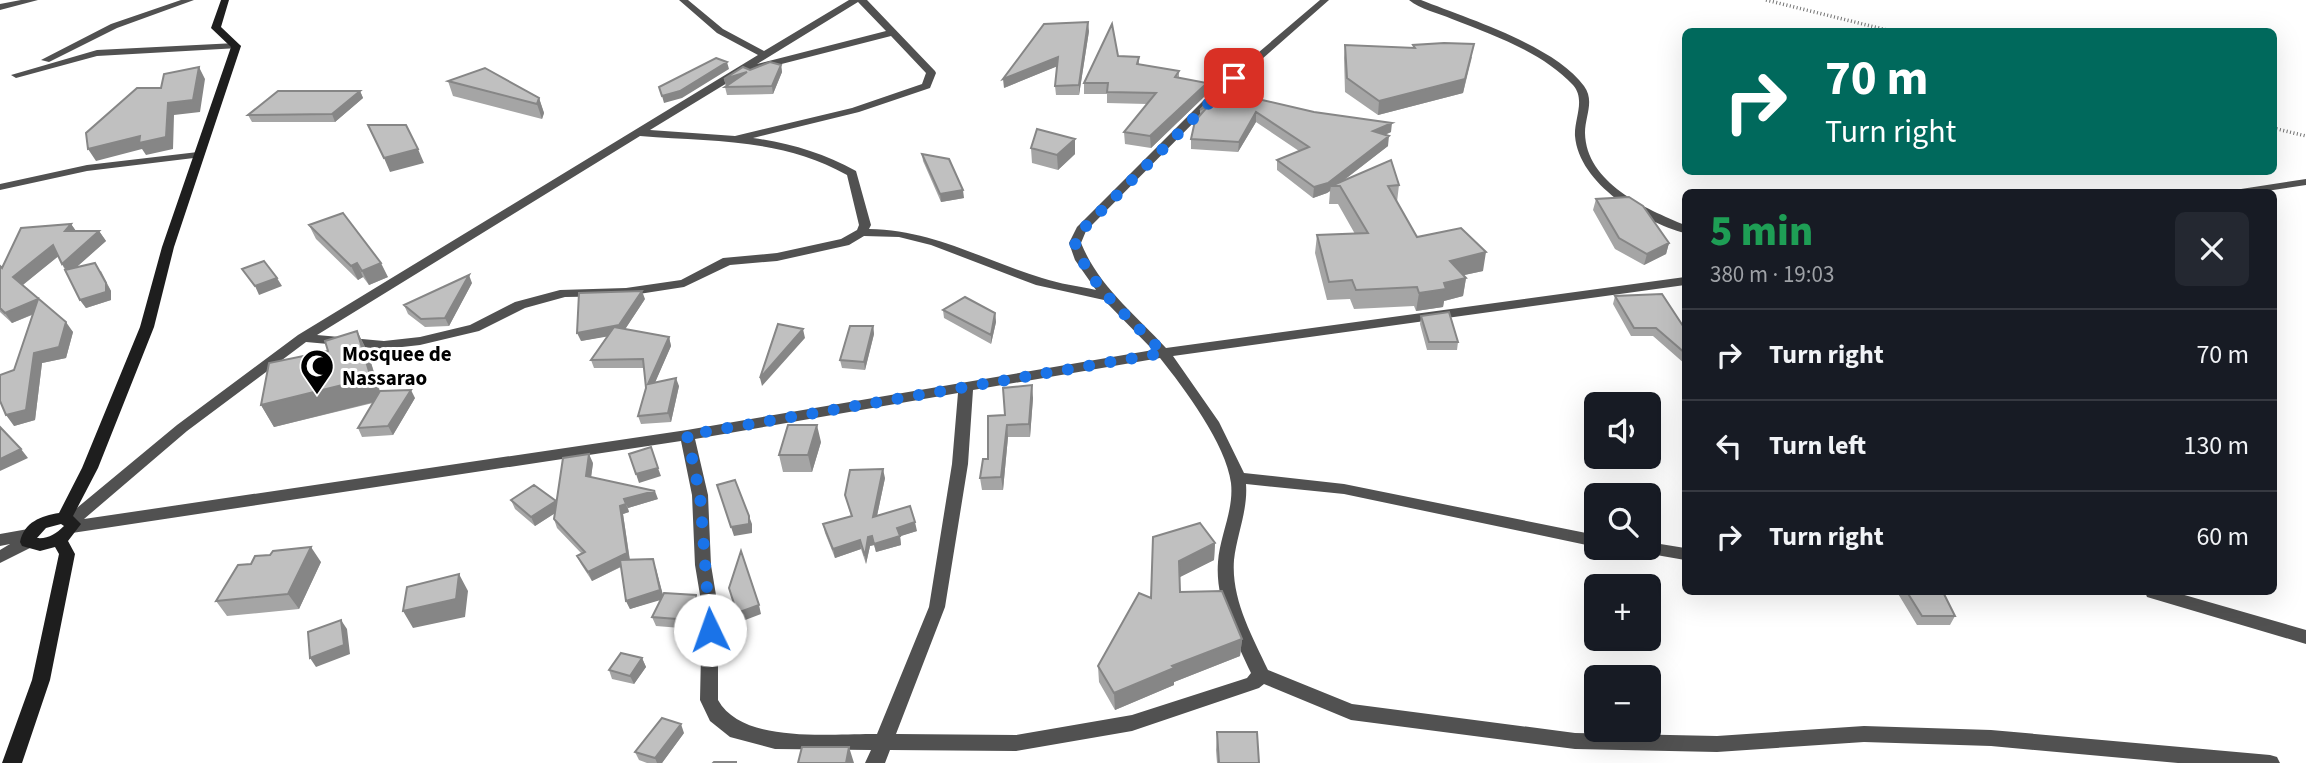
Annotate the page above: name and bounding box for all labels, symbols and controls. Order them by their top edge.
text: 70 m [1825,44,1929,114]
pin [1204,48,1264,108]
icon: right [1710,56,1801,147]
icon: arrive [1215,59,1253,97]
text: Turn right [1825,109,1956,155]
text: 5 min [1710,202,1813,262]
button: close [2175,212,2249,286]
text: 380 m · 19:03 [1710,258,1834,291]
icon: right [1710,336,1748,374]
text: Turn right [1769,336,1884,373]
text: 70 m [2196,336,2249,373]
place label: Mosquee de Nassarao [342,339,452,393]
mosque icon: Mosquee de Nassarao [298,347,336,396]
map controls [1584,392,1661,742]
button: sound [1584,392,1661,469]
icon: left [1710,427,1748,465]
text: Turn left [1769,427,1866,464]
text: 130 m [2183,427,2249,464]
button: search [1584,483,1661,560]
icon: right [1710,518,1748,556]
text: Turn right [1769,518,1884,555]
text: 60 m [2196,518,2249,555]
button: + [1584,574,1661,651]
position arrow [673,593,747,667]
button: − [1584,665,1661,742]

